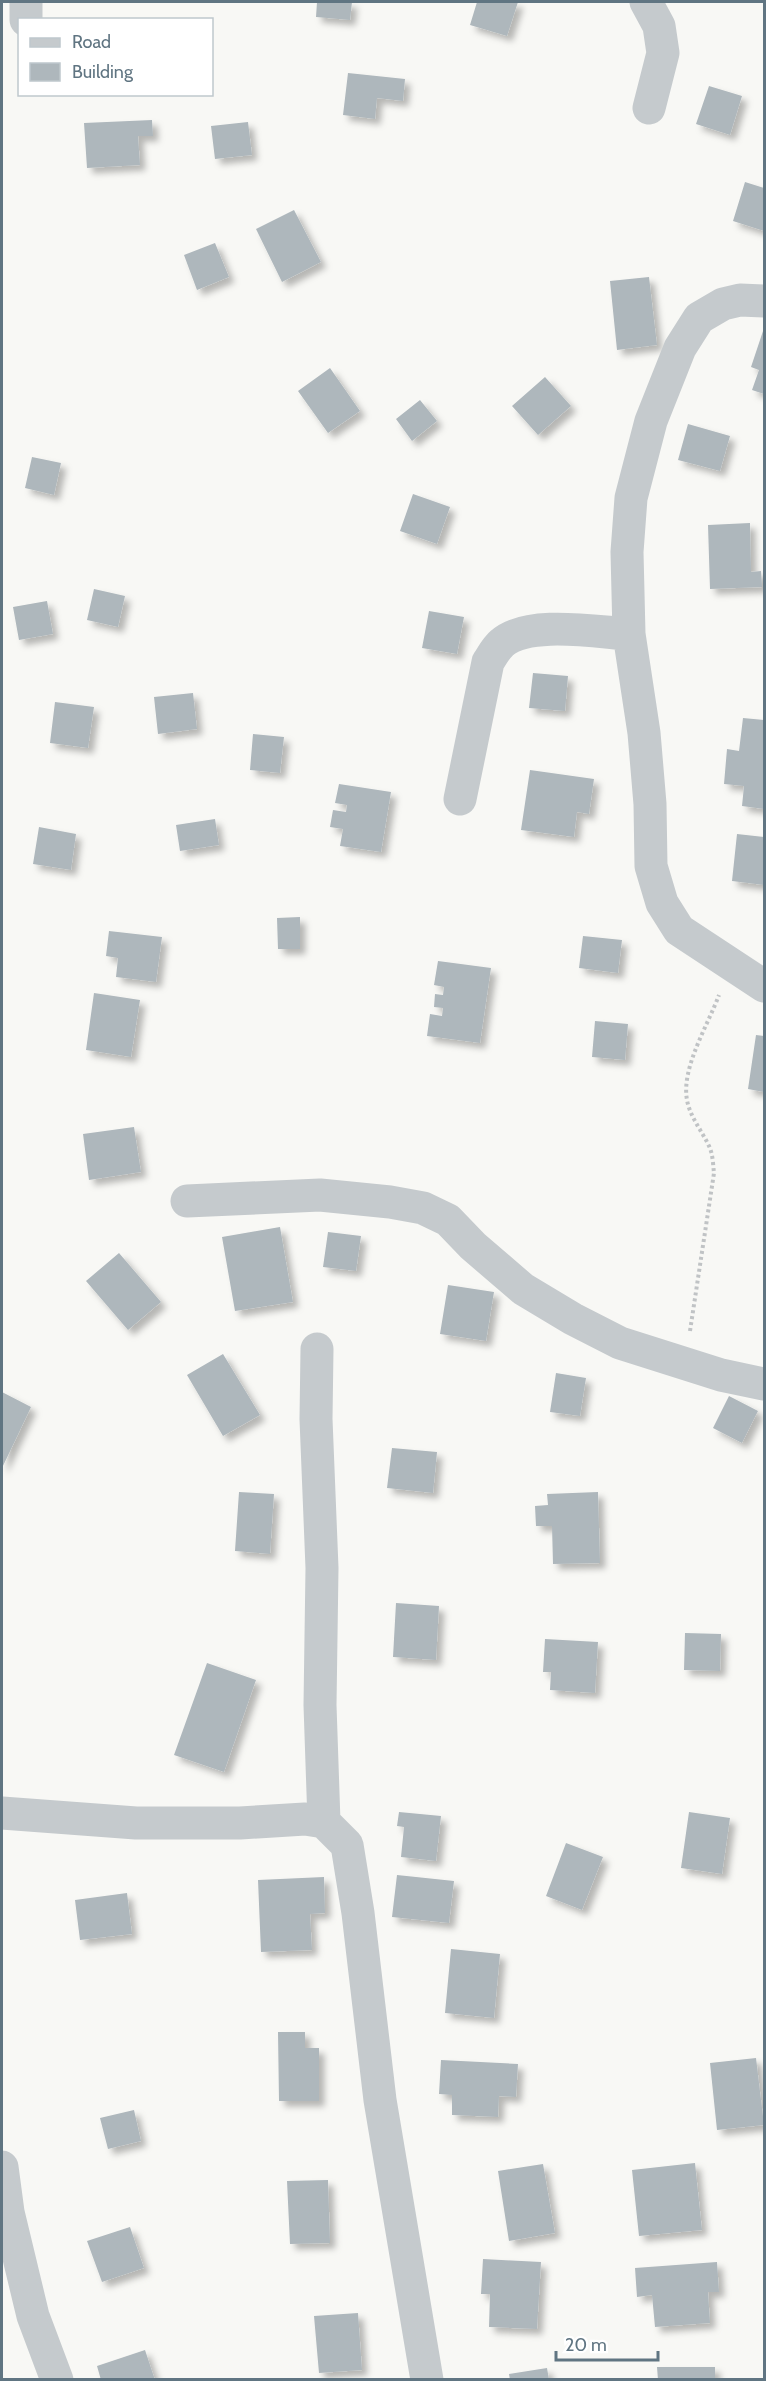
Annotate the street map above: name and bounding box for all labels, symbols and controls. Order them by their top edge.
legend [18,18,213,96]
text: Road [72,31,111,53]
text: Building [72,61,134,83]
scale bar [556,2324,658,2362]
text: 20 m [565,2334,607,2356]

